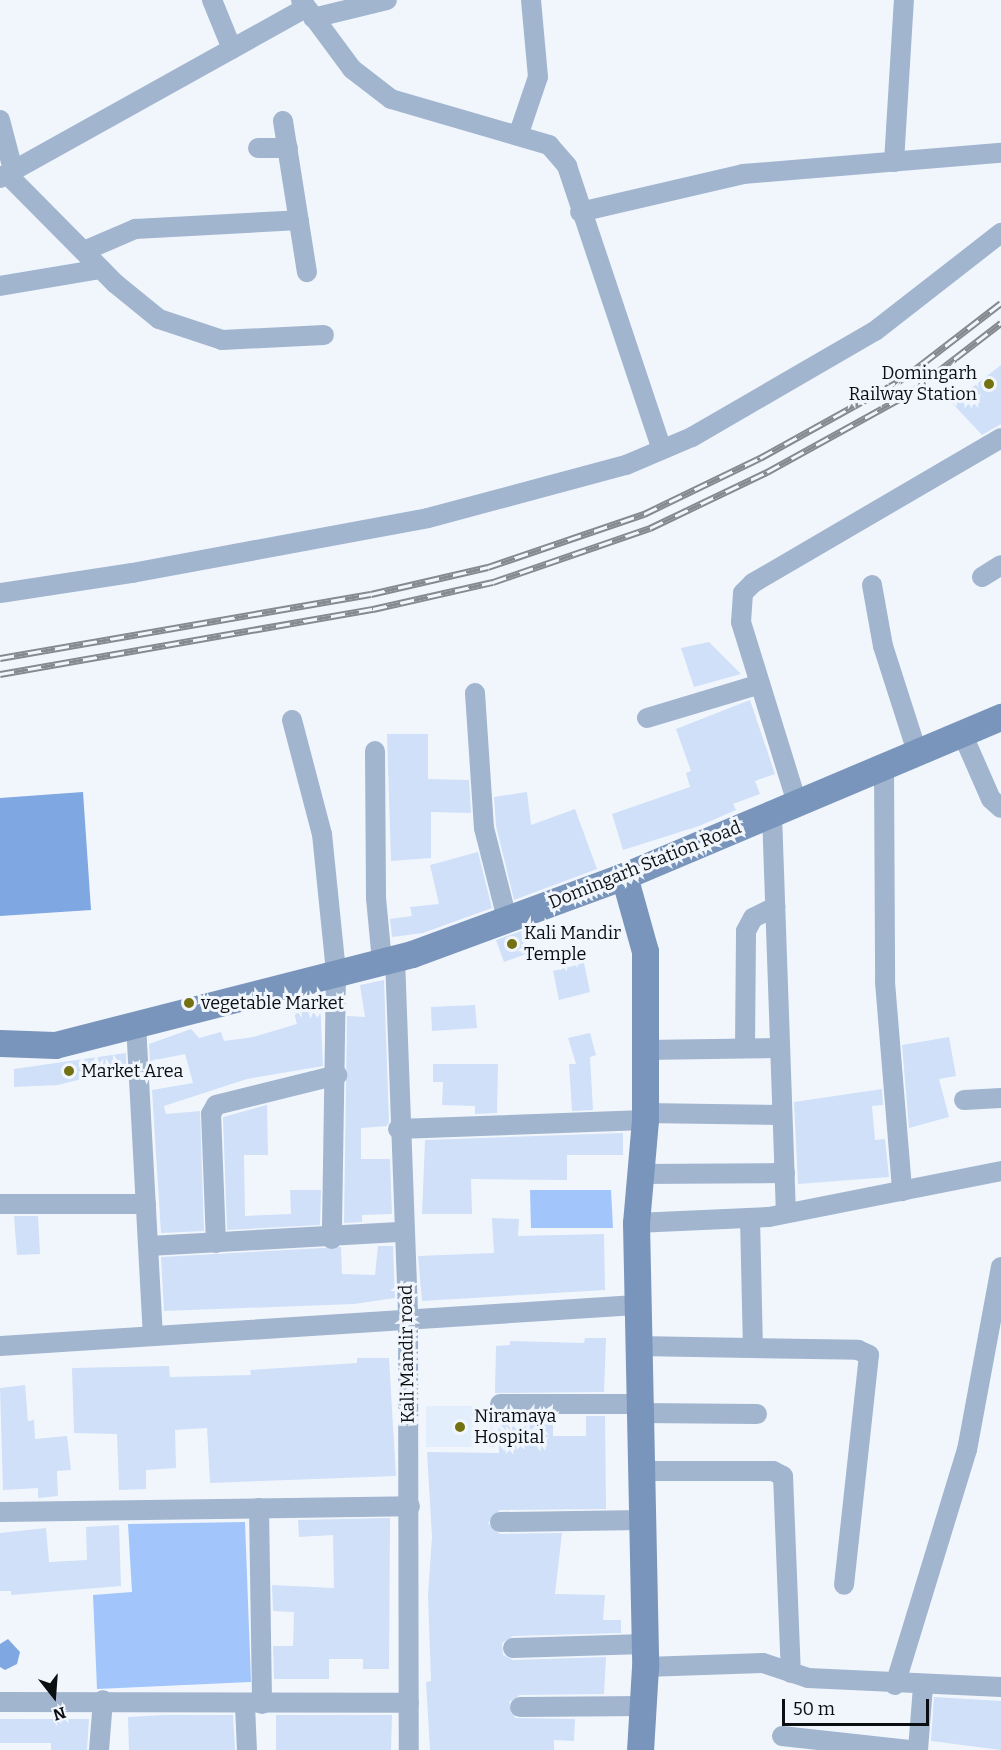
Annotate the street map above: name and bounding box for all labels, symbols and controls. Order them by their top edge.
place label: Domingarh Railway Station [849,363,977,406]
marker: Domingarh Railway Station [982,377,996,391]
street label: Domingarh Station Road [546,816,744,914]
place label: Kali Mandir Temple [524,923,621,966]
marker: Kali Mandir Temple [505,937,519,951]
place label: vegetable Market [201,992,344,1014]
marker: vegetable Market [182,996,196,1010]
place label: Market Area [81,1060,183,1082]
marker: Market Area [62,1064,76,1078]
street label: Kali Mandir road [395,1284,419,1424]
place label: Niramaya Hospital [474,1406,556,1448]
marker: Niramaya Hospital [451,1418,469,1436]
north arrow [24,1666,84,1726]
scale bar [785,1687,932,1725]
text: 50 m [793,1698,835,1720]
text: N [51,1703,68,1725]

